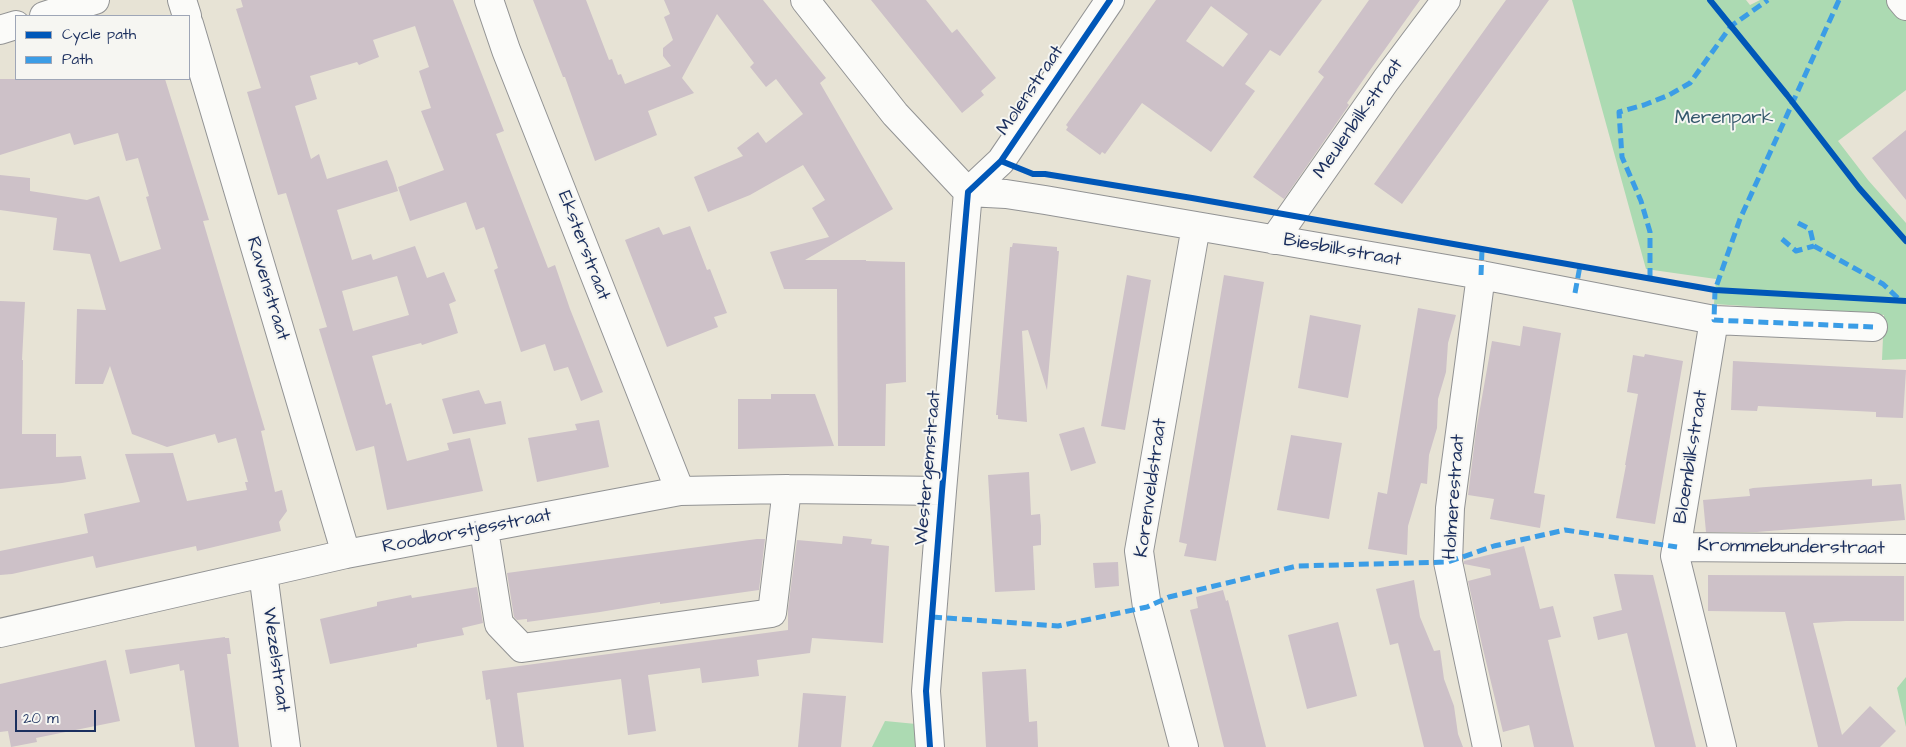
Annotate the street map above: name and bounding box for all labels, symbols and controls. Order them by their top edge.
legend [15,15,190,80]
text: Cycle path [62,24,136,45]
street label: Molenstraat [993,42,1069,140]
text: Path [62,49,93,70]
street label: Meulenbilkstraat [1309,55,1409,183]
park label: Merenpark [1675,108,1773,130]
street label: Eksterstraat [552,188,614,304]
street label: Biesbilkstraat [1281,229,1403,273]
street label: Ravenstraat [240,234,294,344]
street label: Bloembilkstraat [1670,388,1714,526]
street label: Westergemstraat [911,389,947,547]
street label: Korenveldstraat [1131,417,1173,559]
street label: Holmerestraat [1439,433,1471,561]
street label: Roodborstjesstraat [381,504,553,560]
street label: Krommebunderstraat [1697,535,1885,561]
street label: Wezelstraat [256,606,294,714]
scale bar [18,700,99,732]
text: 20 m [23,708,59,729]

